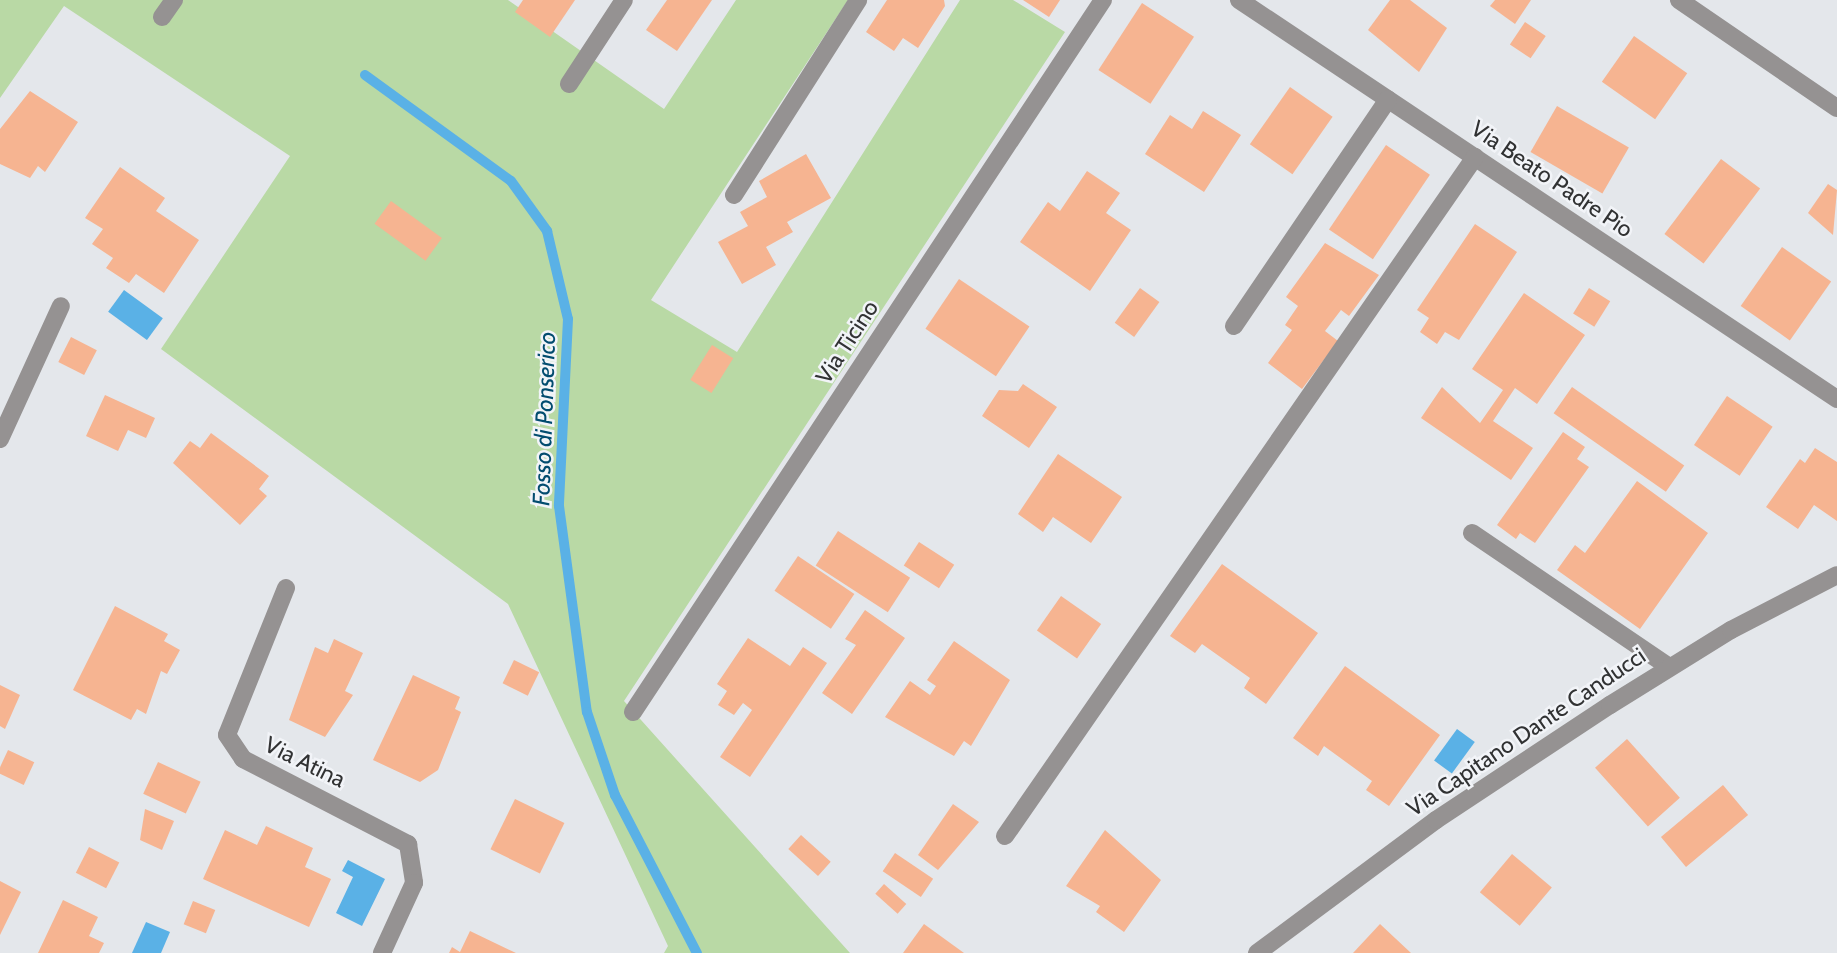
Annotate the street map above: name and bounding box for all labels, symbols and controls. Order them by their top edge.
street label: Via Beato Padre Pio [1466,115,1638,243]
street label: Via Ticino [810,295,884,389]
water label: Fosso di Ponserico [527,331,561,507]
street label: Via Capitano Dante Canducci [1401,642,1651,822]
street label: Via Atina [260,731,350,793]

